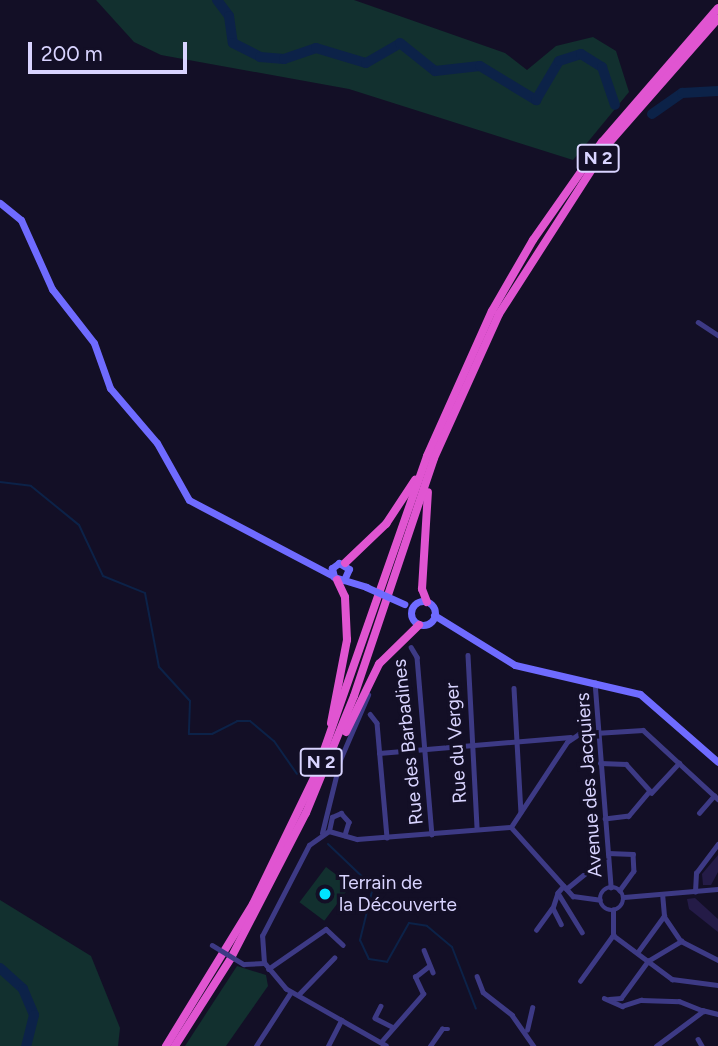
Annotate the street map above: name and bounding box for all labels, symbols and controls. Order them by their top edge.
scale bar [32,28,191,72]
text: 200 m [41,41,103,66]
road number: N 2 [575,144,621,173]
street label: Rue des Barbadines [388,658,428,826]
street label: Rue du Verger [440,682,472,804]
street label: Avenue des Jacquiers [571,692,607,878]
road number: N 2 [298,748,344,776]
place label: Terrain de la Découverte [339,872,457,916]
marker: Terrain de la Découverte [317,886,333,902]

